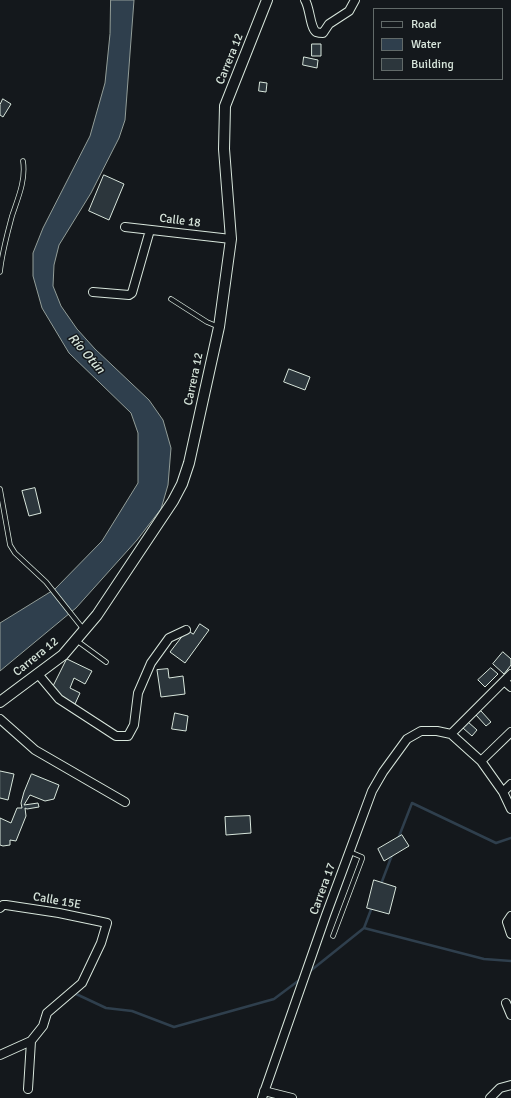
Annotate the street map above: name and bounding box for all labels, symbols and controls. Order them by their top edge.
legend [373,8,503,80]
text: Road [411,17,437,32]
street label: Carrera 12 [213,31,247,87]
text: Water [411,37,441,52]
text: Building [411,57,454,72]
street label: Calle 18 [158,211,202,231]
water label: Río Otún [64,331,108,377]
street label: Carrera 12 [181,351,207,407]
street label: Carrera 12 [11,634,61,680]
street label: Carrera 17 [307,861,339,917]
street label: Calle 15E [32,890,82,912]

